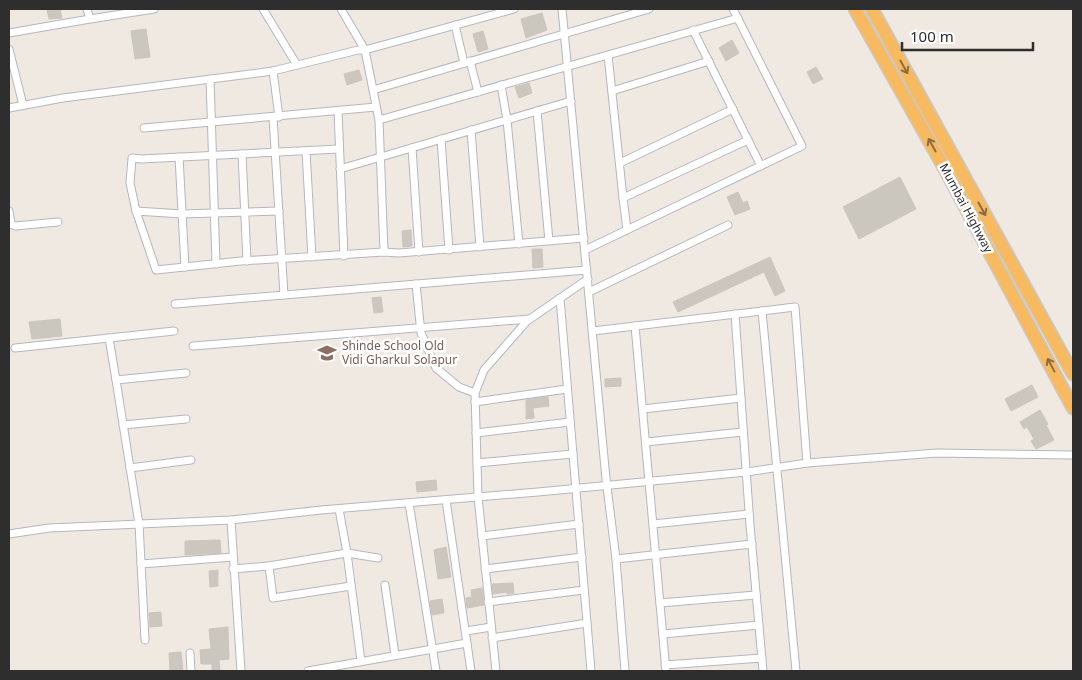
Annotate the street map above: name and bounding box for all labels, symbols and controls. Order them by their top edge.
scale bar [902,20,1033,52]
text: 100 m [910,26,954,46]
one-way arrow [899,59,909,73]
one-way arrow [927,138,937,153]
street label: Mumbai Highway [936,160,998,256]
one-way arrow [978,201,988,216]
place label: Shinde School Old Vidi Gharkul Solapur [342,337,457,368]
school or university icon: Shinde School Old Vidi Gharkul Solapur [316,342,338,364]
one-way arrow [1045,359,1055,373]

